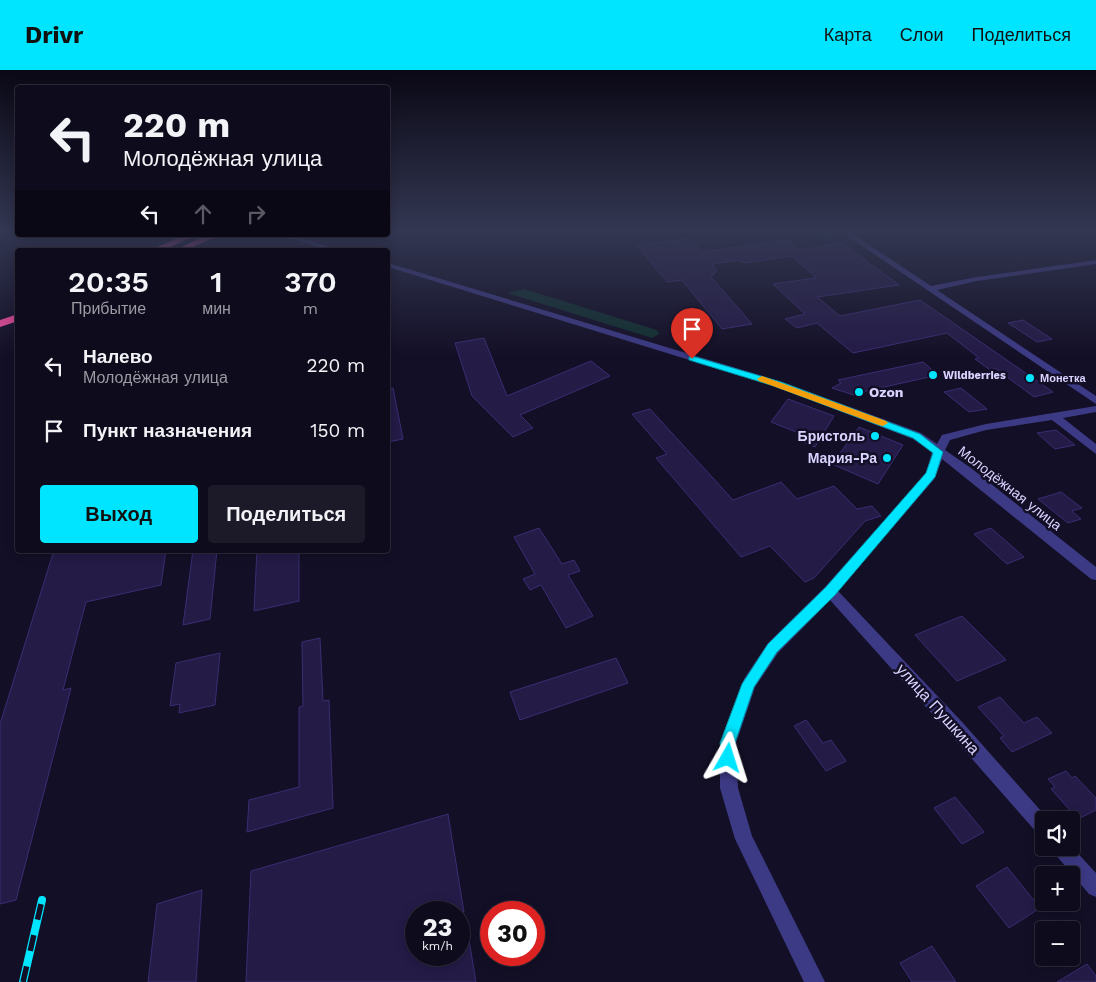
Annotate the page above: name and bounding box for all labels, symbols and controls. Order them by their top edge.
text: Drivr [25,21,83,49]
text: Карта [824,24,872,45]
text: Слои [900,24,944,45]
text: Поделиться [972,24,1071,45]
text: 220 m [123,104,230,146]
icon: left [40,105,105,170]
text: Молодёжная улица [123,146,322,171]
icon: left [136,200,164,228]
icon: ahead [189,200,217,228]
icon: right [242,200,270,228]
text: 20:35 [68,264,149,299]
text: 1 [210,264,223,299]
text: 370 [284,264,337,299]
text: Прибытие [71,299,146,318]
text: мин [202,299,231,318]
text: m [303,299,318,318]
pin [671,308,713,359]
icon: arrive [678,315,706,343]
text: Налево [83,345,153,368]
icon: left [40,352,68,380]
text: 220 m [306,354,365,377]
text: Молодёжная улица [83,368,228,387]
marker: Wildberries [927,369,939,381]
place label: Wildberries [943,369,1006,382]
marker: Монетка [1024,372,1036,384]
place label: Монетка [1040,372,1086,385]
place label: Ozon [869,384,904,400]
marker: Ozon [853,386,865,398]
icon: arrive [40,417,68,445]
text: Пункт назначения [83,419,252,442]
text: 150 m [310,419,365,442]
place label: Бристоль [798,428,865,444]
marker: Бристоль [869,430,881,442]
street label: Молодёжная улица [955,443,1065,533]
place label: Мария-Ра [808,450,877,466]
marker: Мария-Ра [881,452,893,464]
button: Выход [40,485,198,543]
button: Поделиться [208,485,365,543]
street label: улица Пушкина [892,660,984,758]
position arrow [701,731,753,783]
map controls [1035,811,1080,966]
button: sound [1035,811,1080,856]
button: + [1035,866,1080,911]
speed limit sign: 30 [480,901,545,966]
text: 23 [423,913,452,942]
button: − [1035,921,1080,966]
text: km/h [422,939,453,953]

